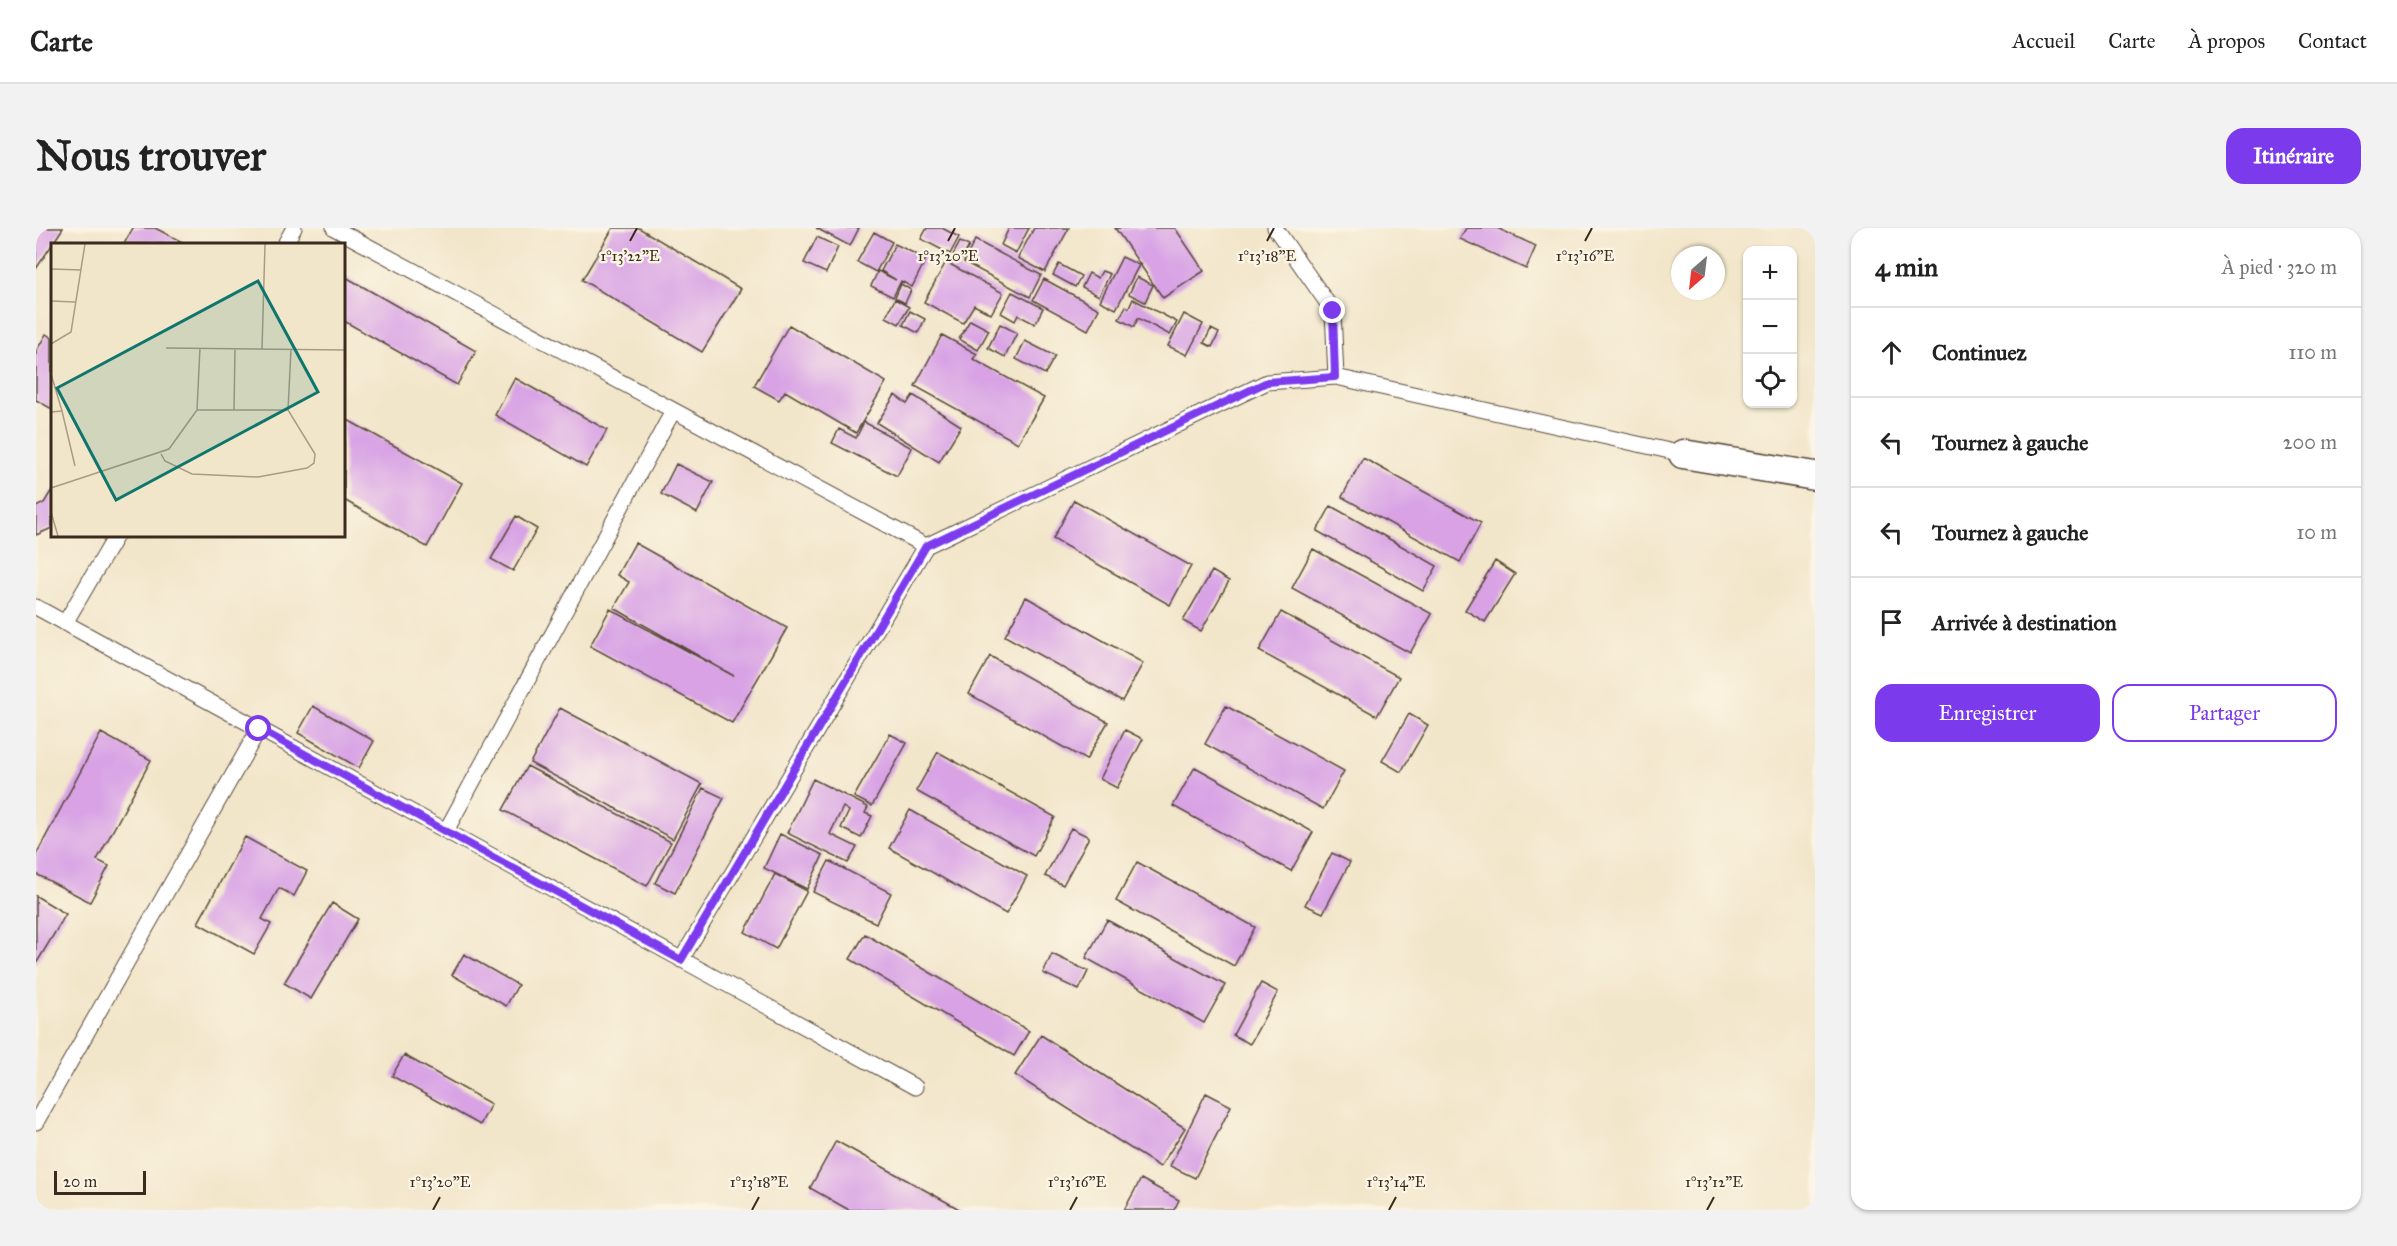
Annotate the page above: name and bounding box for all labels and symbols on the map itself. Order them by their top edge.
inset map [51,243,345,537]
north arrow [1671,246,1725,300]
text: 1°13'22"E [600,247,660,265]
text: 1°13'20"E [918,247,979,265]
text: 1°13'18"E [1238,247,1297,265]
text: 1°13'16"E [1556,247,1614,265]
route end [1319,297,1345,323]
route start [245,715,271,741]
scale bar [54,1168,146,1196]
text: 1°13'20"E [410,1173,471,1191]
text: 1°13'18"E [730,1173,789,1191]
text: 1°13'16"E [1048,1173,1106,1191]
text: 1°13'14"E [1366,1173,1426,1191]
text: 1°13'12"E [1685,1173,1743,1191]

